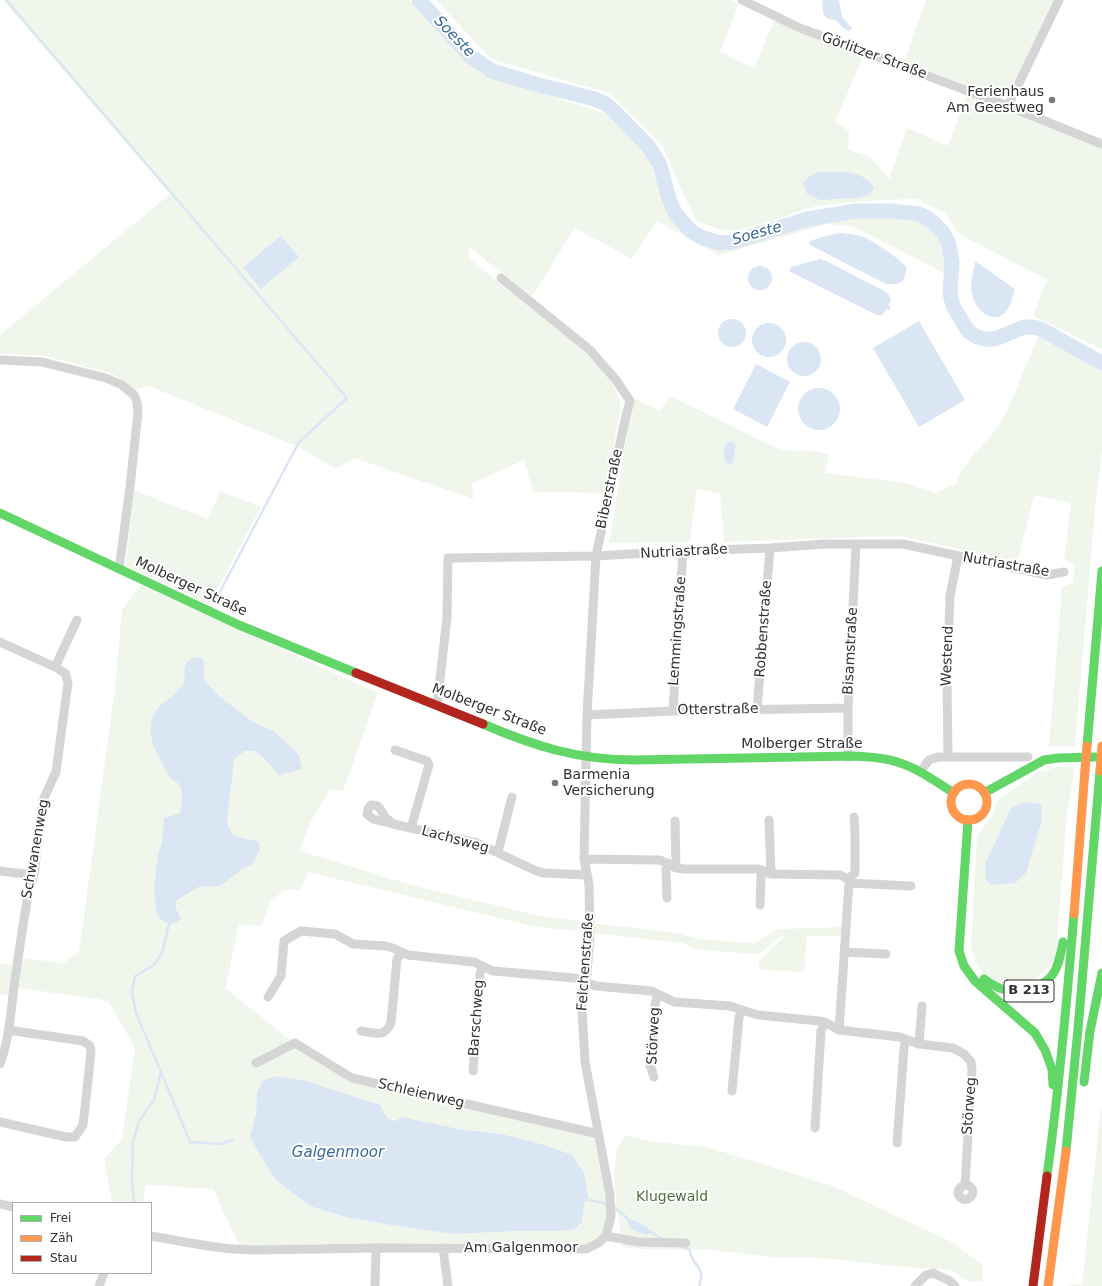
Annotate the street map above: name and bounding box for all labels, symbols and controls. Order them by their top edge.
water label: Soeste [430,12,478,62]
street label: Görlitzer Straße [819,29,929,83]
place label: Ferienhaus Am Geestweg [947,84,1044,116]
marker: Ferienhaus Am Geestweg [1047,95,1057,105]
water label: Soeste [730,218,784,250]
street label: Biberstraße [593,447,627,531]
street label: Nutriastraße [640,541,728,563]
street label: Nutriastraße [961,549,1051,581]
street label: Molberger Straße [132,554,250,620]
street label: Lemmingstraße [666,576,690,686]
street label: Robbenstraße [752,580,776,678]
street label: Bisamstraße [840,607,862,695]
street label: Westend [939,625,957,687]
street label: Molberger Straße [429,680,549,740]
street label: Otterstraße [677,701,759,719]
street label: Molberger Straße [741,736,863,752]
place label: Barmenia Versicherung [563,767,655,800]
marker: Barmenia Versicherung [550,778,560,788]
street label: Schwanenweg [19,798,53,900]
street label: Lachsweg [419,823,491,857]
street label: Felchenstraße [574,912,598,1012]
street label: Barschweg [466,979,488,1057]
road number: B 213 [1004,980,1054,1002]
street label: Störweg [644,1007,664,1065]
street label: Schleienweg [376,1076,466,1112]
street label: Störweg [960,1077,980,1135]
water label: Galgenmoor [292,1144,384,1162]
park label: Klugewald [636,1189,708,1205]
legend [12,1202,152,1274]
text: Frei [50,1211,71,1225]
text: Zäh [50,1231,73,1245]
street label: Am Galgenmoor [464,1240,578,1256]
text: Stau [50,1251,77,1265]

